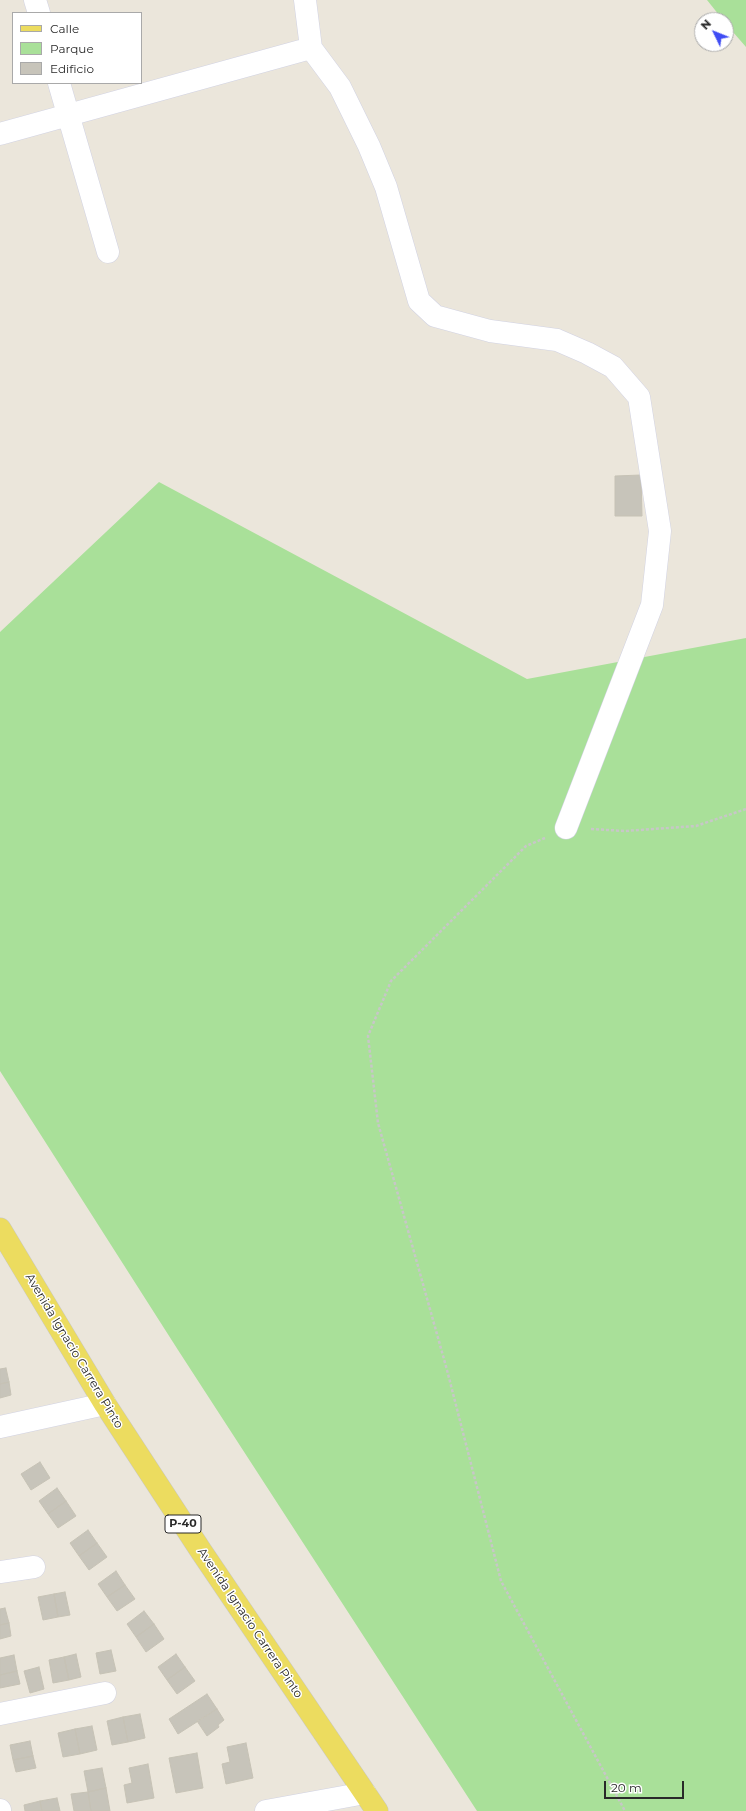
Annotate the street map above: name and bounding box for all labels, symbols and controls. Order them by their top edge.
legend [12,12,142,84]
north arrow [694,12,734,52]
text: N [698,16,714,33]
text: Calle [50,21,79,36]
text: Parque [50,41,94,56]
text: Edificio [50,61,94,76]
street label: Avenida Ignacio Carrera Pinto [22,1271,126,1431]
road number: P-40 [165,1515,201,1533]
street label: Avenida Ignacio Carrera Pinto [194,1545,306,1701]
scale bar [606,1773,686,1799]
text: 20 m [611,1780,642,1795]

